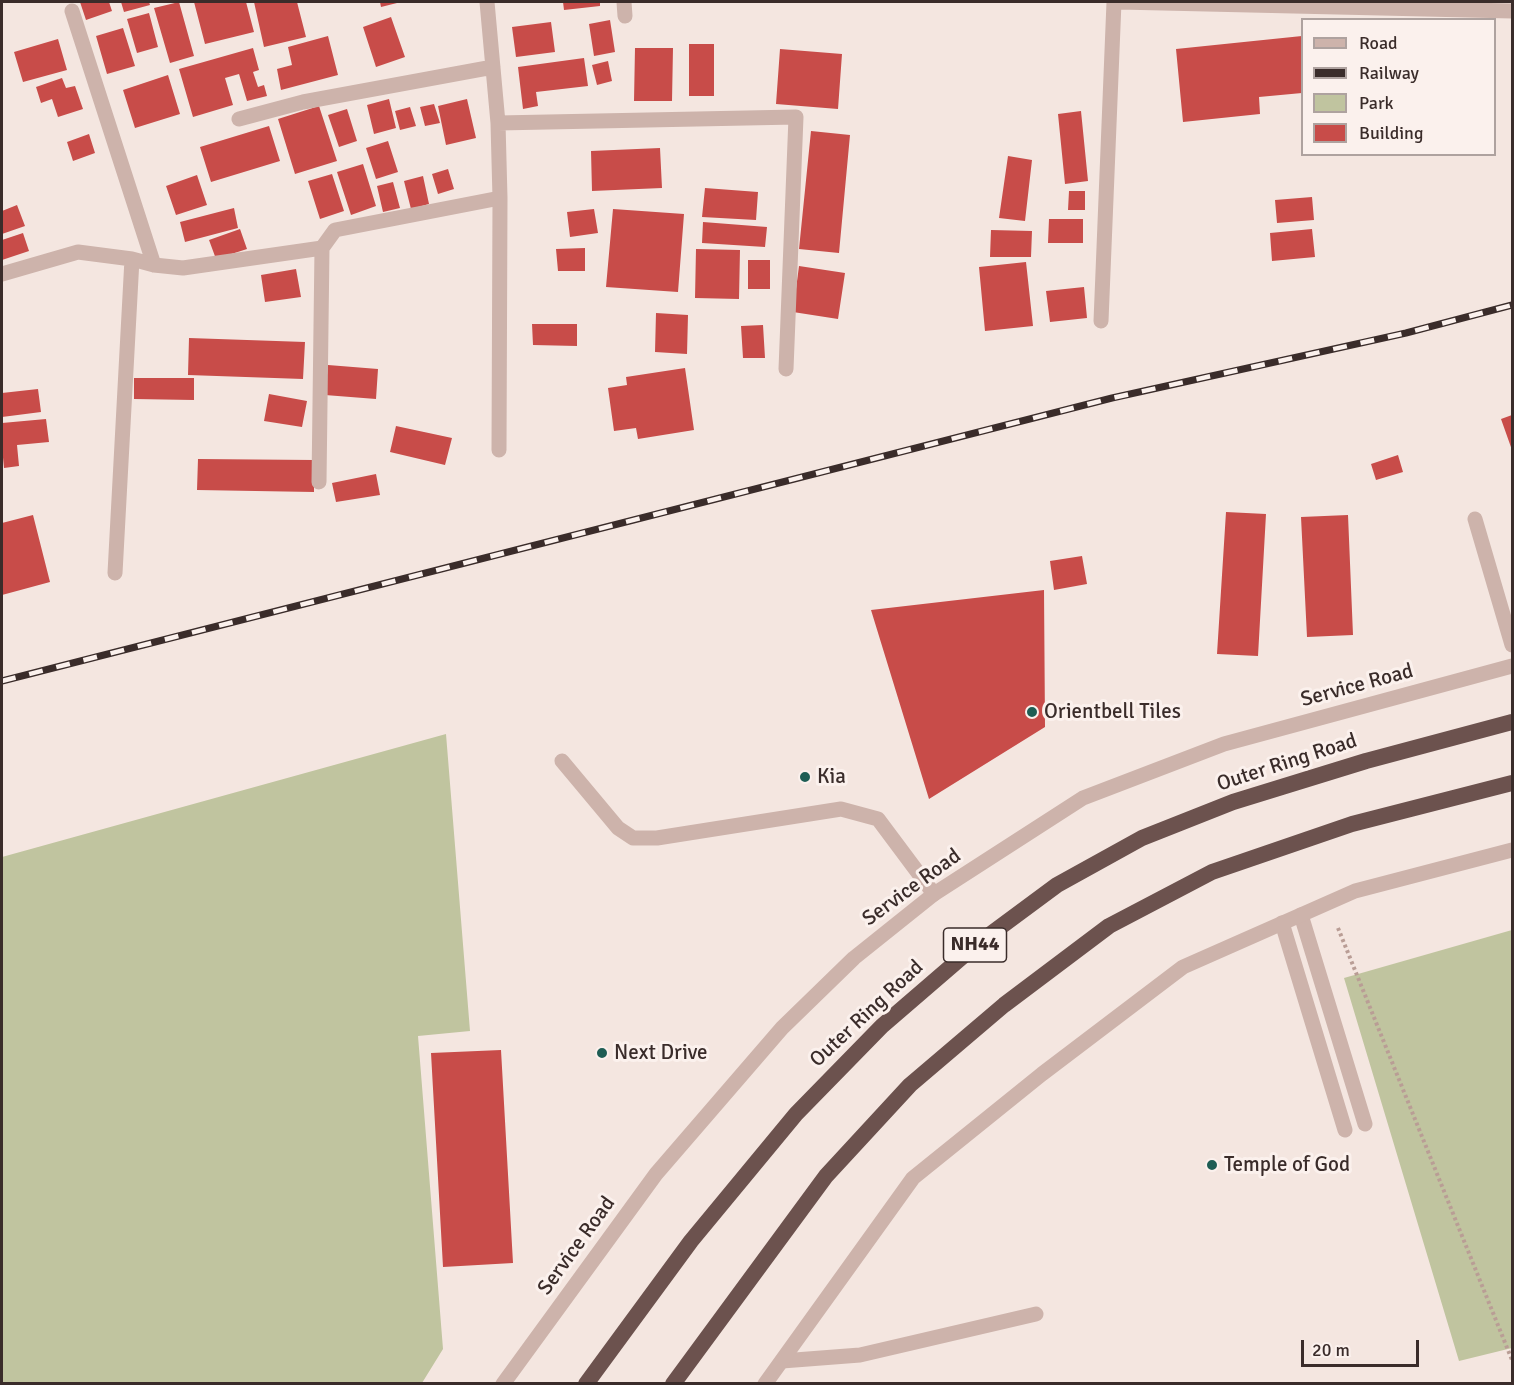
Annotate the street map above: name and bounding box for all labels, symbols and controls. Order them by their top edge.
legend [1301,18,1496,156]
text: Road [1359,32,1398,54]
text: Railway [1359,62,1419,84]
text: Park [1359,92,1394,114]
text: Building [1359,122,1423,144]
street label: Service Road [1298,659,1416,713]
place label: Orientbell Tiles [1044,699,1181,725]
marker: Orientbell Tiles [1025,705,1039,719]
street label: Outer Ring Road [1214,728,1360,798]
place label: Kia [817,764,846,790]
marker: Kia [798,770,812,784]
street label: Service Road [858,844,966,932]
road number: NH44 [944,928,1006,962]
street label: Outer Ring Road [805,955,929,1073]
place label: Next Drive [614,1040,707,1066]
marker: Next Drive [595,1046,609,1060]
place label: Temple of God [1224,1152,1350,1178]
marker: Temple of God [1205,1158,1219,1172]
street label: Service Road [533,1192,621,1300]
scale bar [1304,1328,1422,1366]
text: 20 m [1312,1339,1350,1361]

